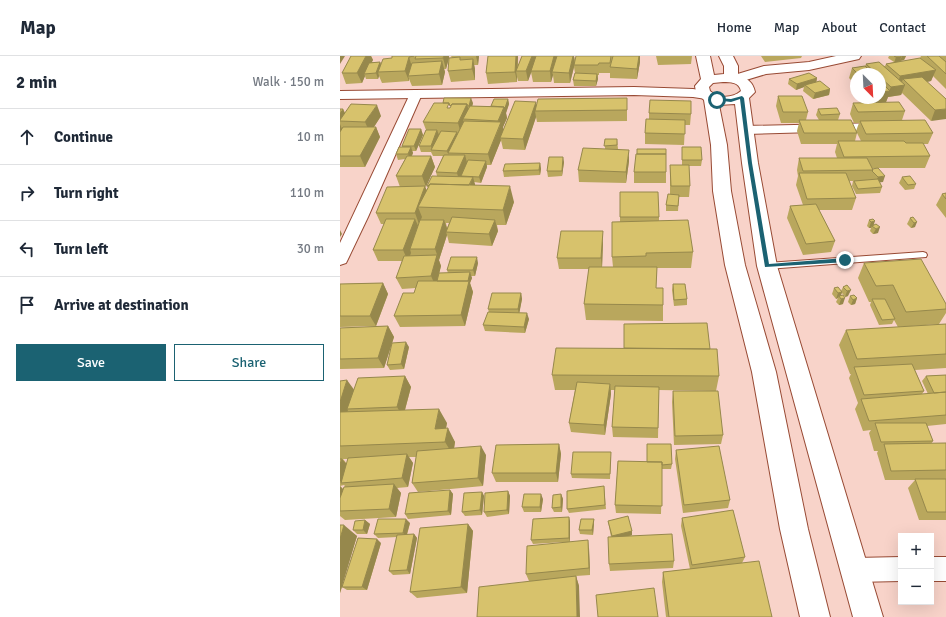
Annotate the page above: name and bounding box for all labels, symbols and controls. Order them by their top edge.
text: Map [20,16,56,40]
text: Home [717,19,752,36]
text: Map [774,19,799,36]
text: About [821,19,857,36]
text: Contact [879,19,926,36]
north arrow [850,68,886,104]
text: 2 min [16,72,57,93]
text: Walk · 150 m [253,74,324,90]
route start [708,91,726,109]
icon: ahead [16,126,38,148]
text: Continue [54,128,113,146]
text: 10 m [297,129,324,145]
icon: right [16,182,38,204]
text: Turn right [54,184,119,202]
text: 110 m [290,185,324,201]
icon: left [16,238,38,260]
text: Turn left [54,240,108,258]
text: 30 m [297,241,324,257]
route end [836,251,854,269]
icon: arrive [16,294,38,316]
text: Arrive at destination [54,296,189,314]
button: Save [16,344,166,381]
button: Share [174,344,324,381]
map controls [898,533,934,605]
button: + [898,533,934,569]
button: − [898,569,934,605]

